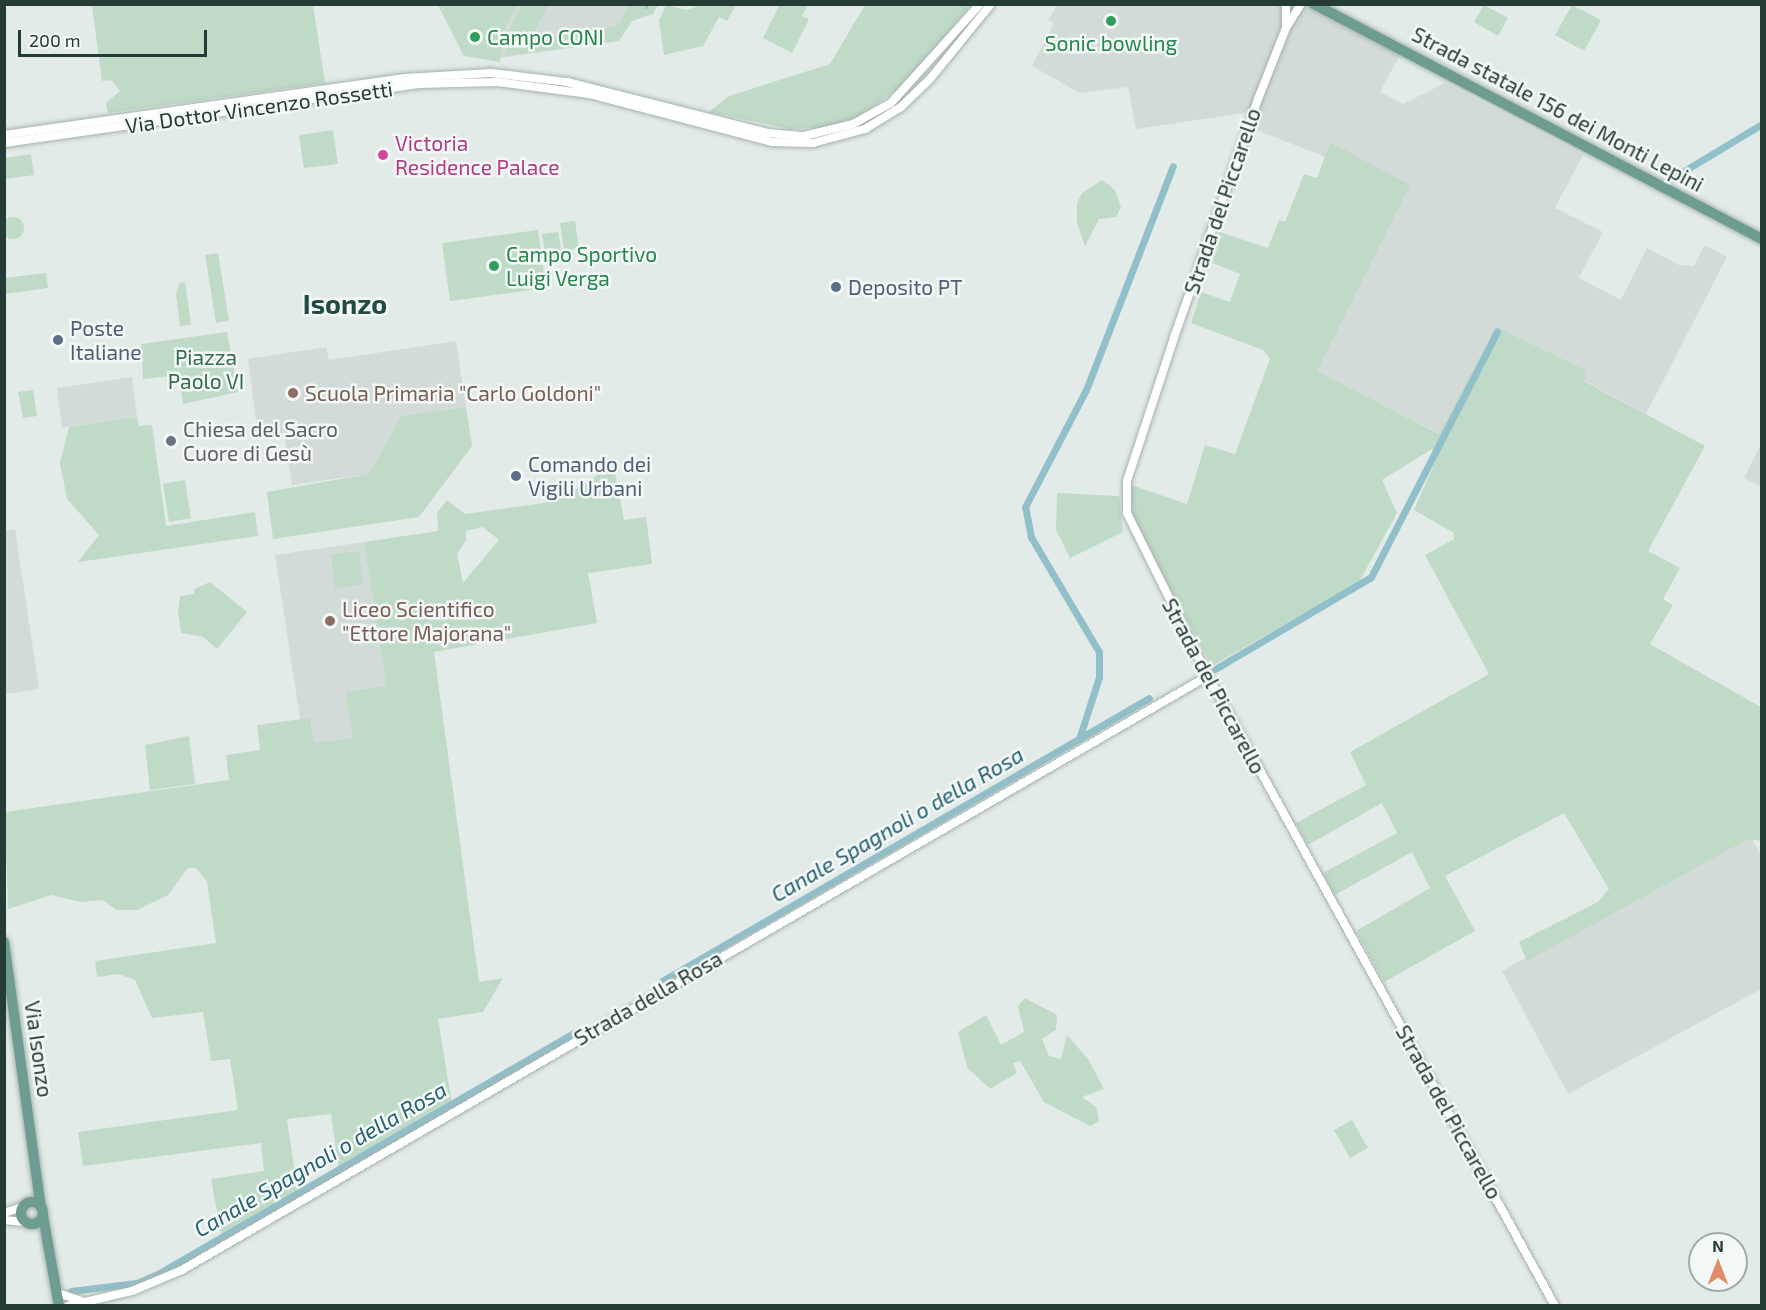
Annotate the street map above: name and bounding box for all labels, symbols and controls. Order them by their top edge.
marker: Sonic bowling [1104,14,1118,28]
scale bar [21,18,210,56]
street label: Strada statale 156 dei Monti Lepini [1408,21,1708,197]
place label: Campo CONI [487,24,604,50]
text: 200 m [29,29,81,51]
marker: Campo CONI [468,30,482,44]
place label: Sonic bowling [1045,30,1177,56]
street label: Via Dottor Vincenzo Rossetti [123,76,395,138]
street label: Strada del Piccarello [1178,105,1266,297]
place label: Victoria Residence Palace [395,130,560,180]
marker: Victoria Residence Palace [376,148,390,162]
place label: Campo Sportivo Luigi Verga [506,241,657,291]
marker: Campo Sportivo Luigi Verga [487,259,501,273]
place label: Deposito PT [848,274,962,300]
marker: Deposito PT [829,280,843,294]
district label: Isonzo [303,288,387,320]
place label: Poste Italiane [70,315,141,365]
marker: Poste Italiane [51,333,65,347]
park label: Piazza Paolo VI [168,344,244,394]
place label: Scuola Primaria "Carlo Goldoni" [305,380,601,406]
marker: Scuola Primaria "Carlo Goldoni" [286,386,300,400]
place label: Chiesa del Sacro Cuore di Gesù [183,416,338,466]
marker: Chiesa del Sacro Cuore di Gesù [164,434,178,448]
place label: Comando dei Vigili Urbani [528,451,651,501]
marker: Comando dei Vigili Urbani [509,469,523,483]
street label: Strada del Piccarello [1157,594,1271,778]
place label: Liceo Scientifico "Ettore Majorana" [342,596,511,646]
marker: Liceo Scientifico "Ettore Majorana" [323,614,337,628]
water label: Canale Spagnoli o della Rosa [766,741,1028,907]
street label: Strada della Rosa [569,945,727,1051]
street label: Via Isonzo [20,999,58,1099]
street label: Strada del Piccarello [1391,1020,1507,1204]
water label: Canale Spagnoli o della Rosa [189,1076,451,1242]
north arrow [1688,1232,1748,1292]
text: N [1712,1236,1724,1255]

